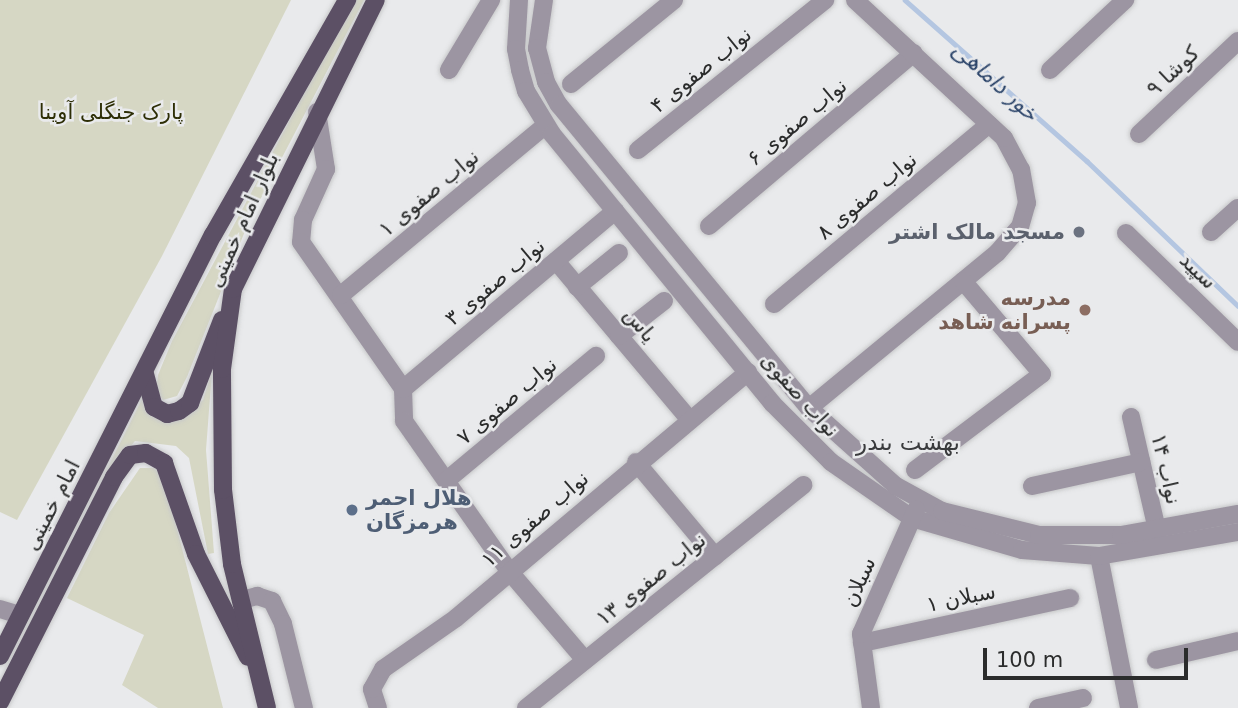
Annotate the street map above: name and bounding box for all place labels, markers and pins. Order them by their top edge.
place label: مسجد مالک اشتر [889,219,1065,245]
marker: مسجد مالک اشتر [1071,224,1087,240]
place label: مدرسه پسرانه شاهد [938,285,1071,335]
marker: مدرسه پسرانه شاهد [1077,302,1093,318]
place label: هلال احمر هرمزگان [366,485,472,535]
marker: هلال احمر هرمزگان [344,502,360,518]

